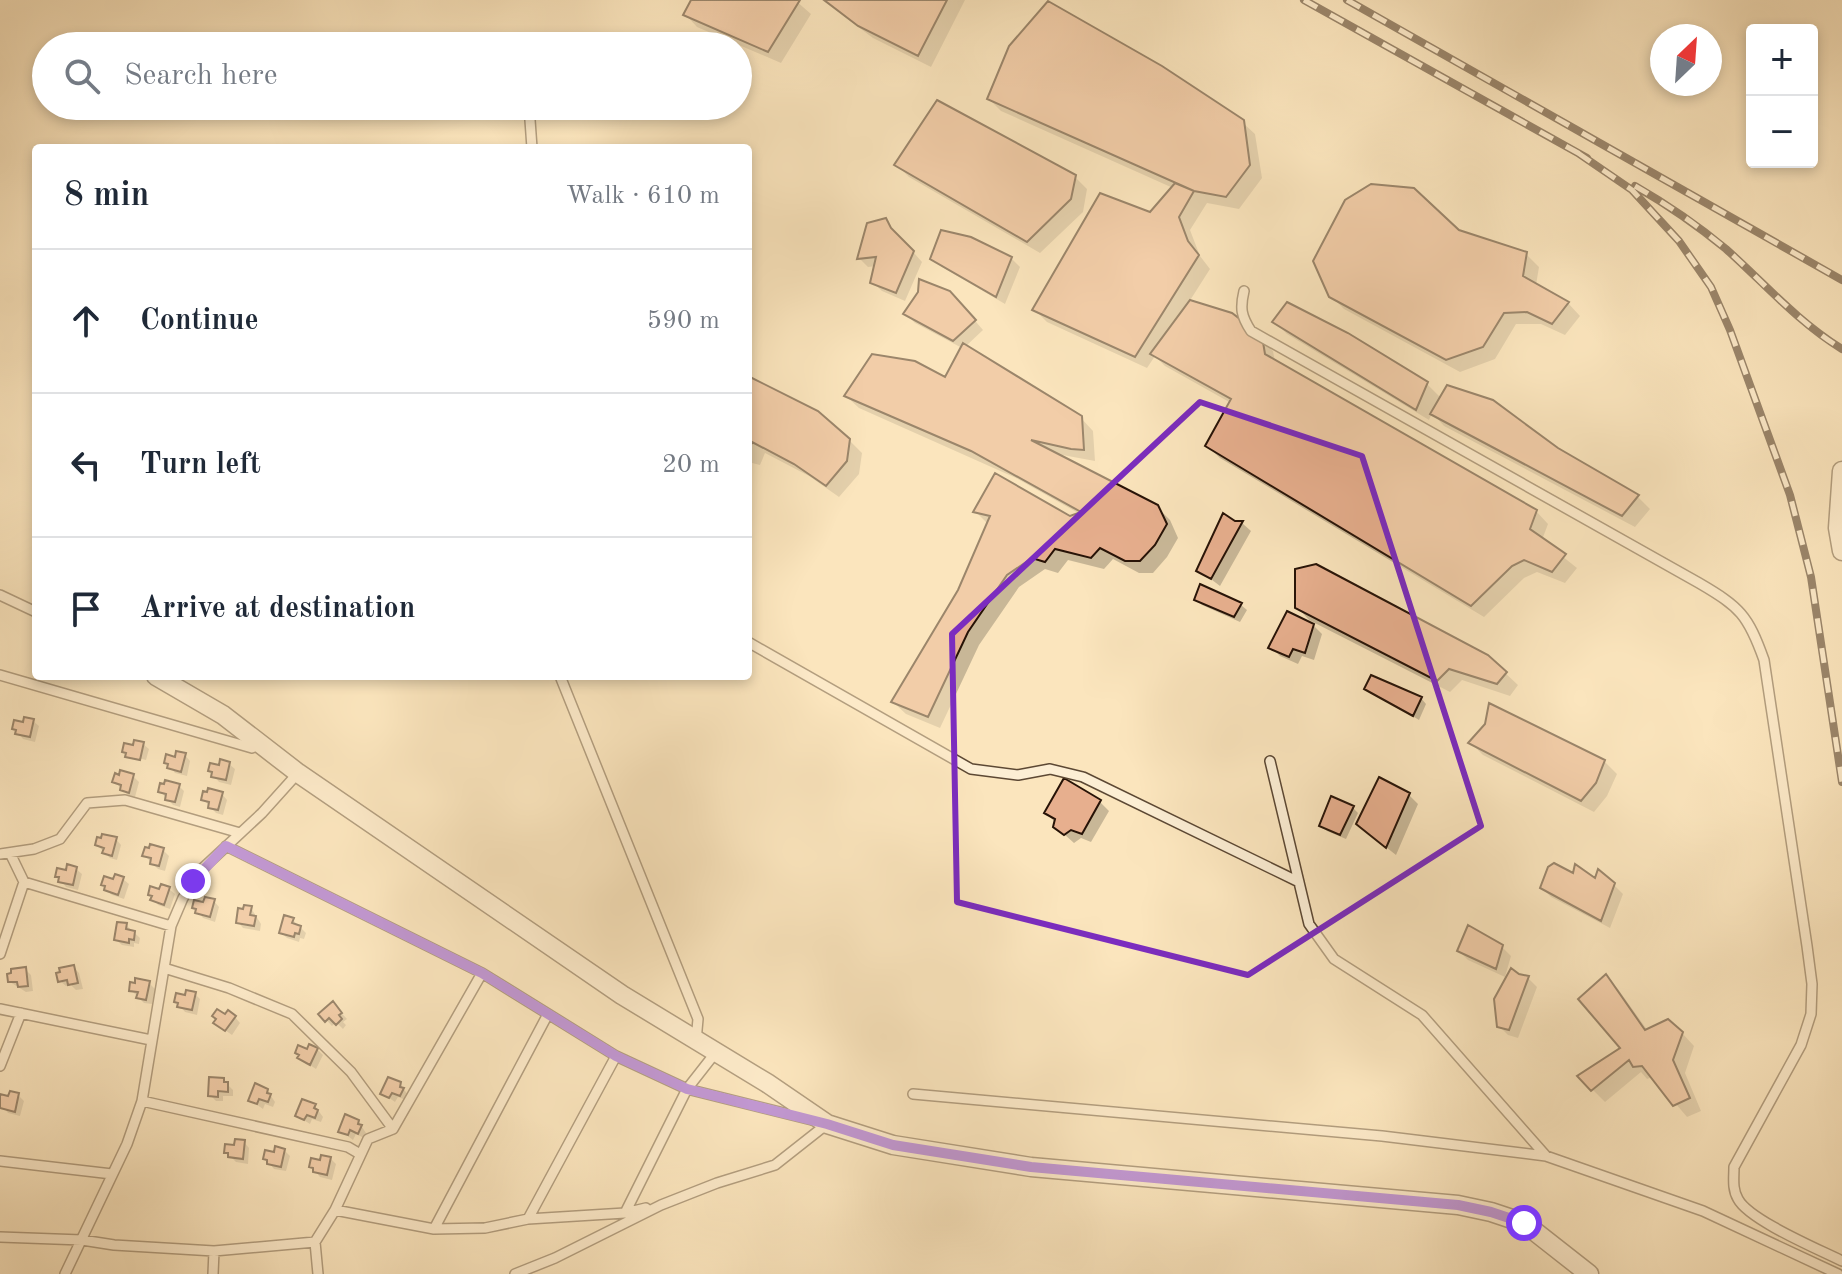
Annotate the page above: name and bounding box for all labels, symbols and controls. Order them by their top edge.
north arrow [1650,24,1722,96]
map controls [1746,24,1818,168]
button: + [1746,24,1818,96]
search box [32,32,752,120]
icon: search [60,54,104,98]
text: Search here [124,61,278,91]
button: − [1746,96,1818,168]
text: 8 min [64,179,149,213]
text: Walk · 610 m [566,183,720,209]
icon: ahead [64,299,108,343]
text: Continue [140,306,259,336]
text: 590 m [647,308,720,334]
icon: left [64,443,108,487]
text: Turn left [140,450,261,480]
text: 20 m [662,452,720,478]
icon: arrive [64,587,108,631]
text: Arrive at destination [140,594,415,624]
route end [175,863,211,899]
route start [1506,1205,1542,1241]

